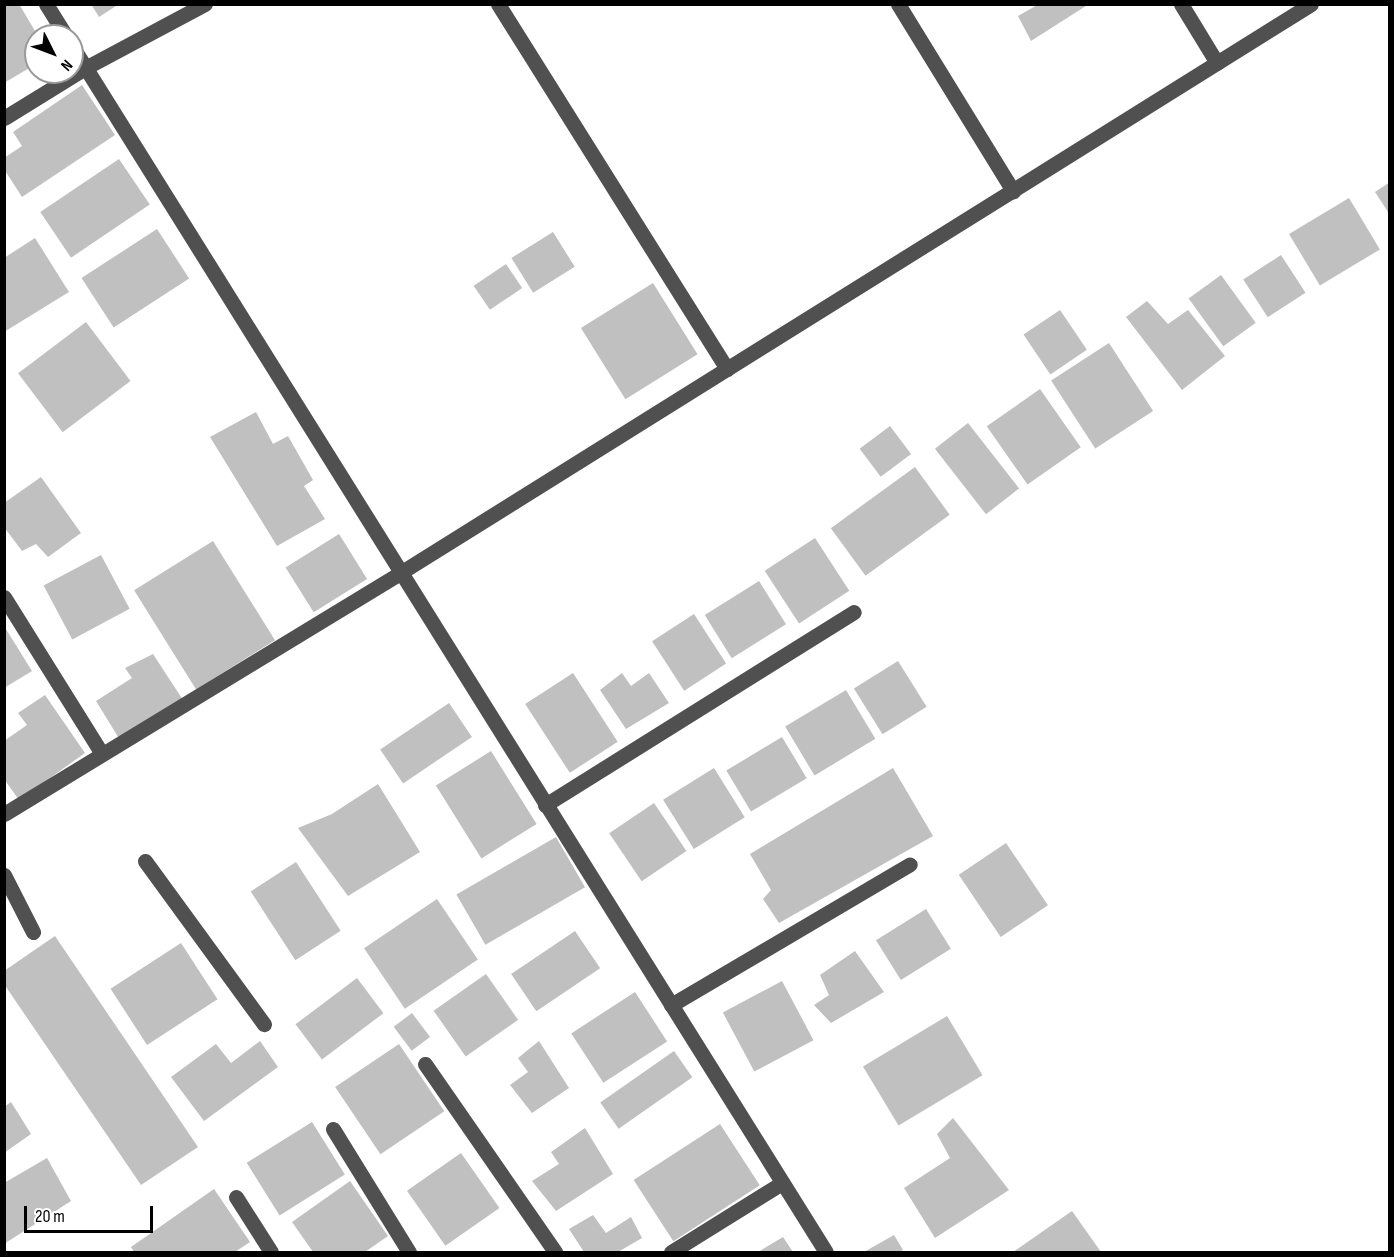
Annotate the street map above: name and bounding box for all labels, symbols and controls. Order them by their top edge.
north arrow [24,24,84,84]
text: N [56,56,76,75]
scale bar [27,1194,156,1232]
text: 20 m [35,1206,65,1227]

